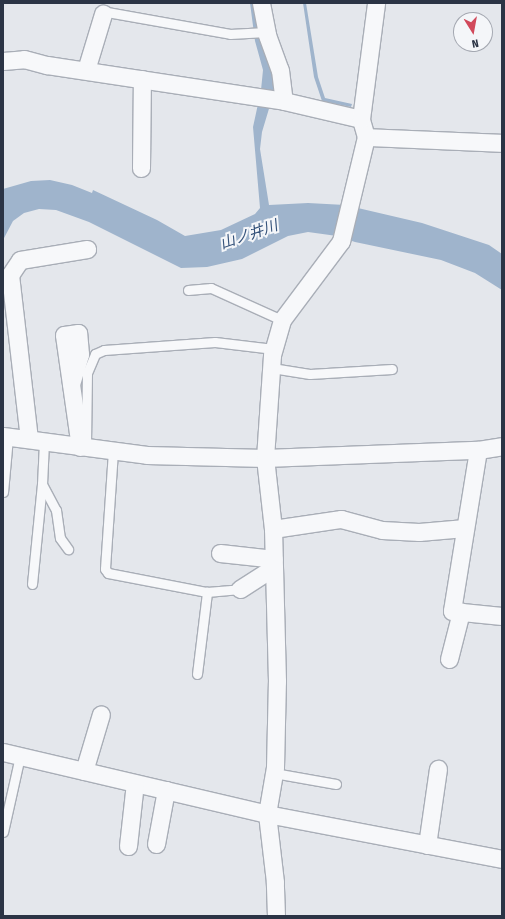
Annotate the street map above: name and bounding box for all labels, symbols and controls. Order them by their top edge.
north arrow [453,12,493,52]
text: N [471,36,480,50]
water label: 山ノ井川 [218,217,280,253]

